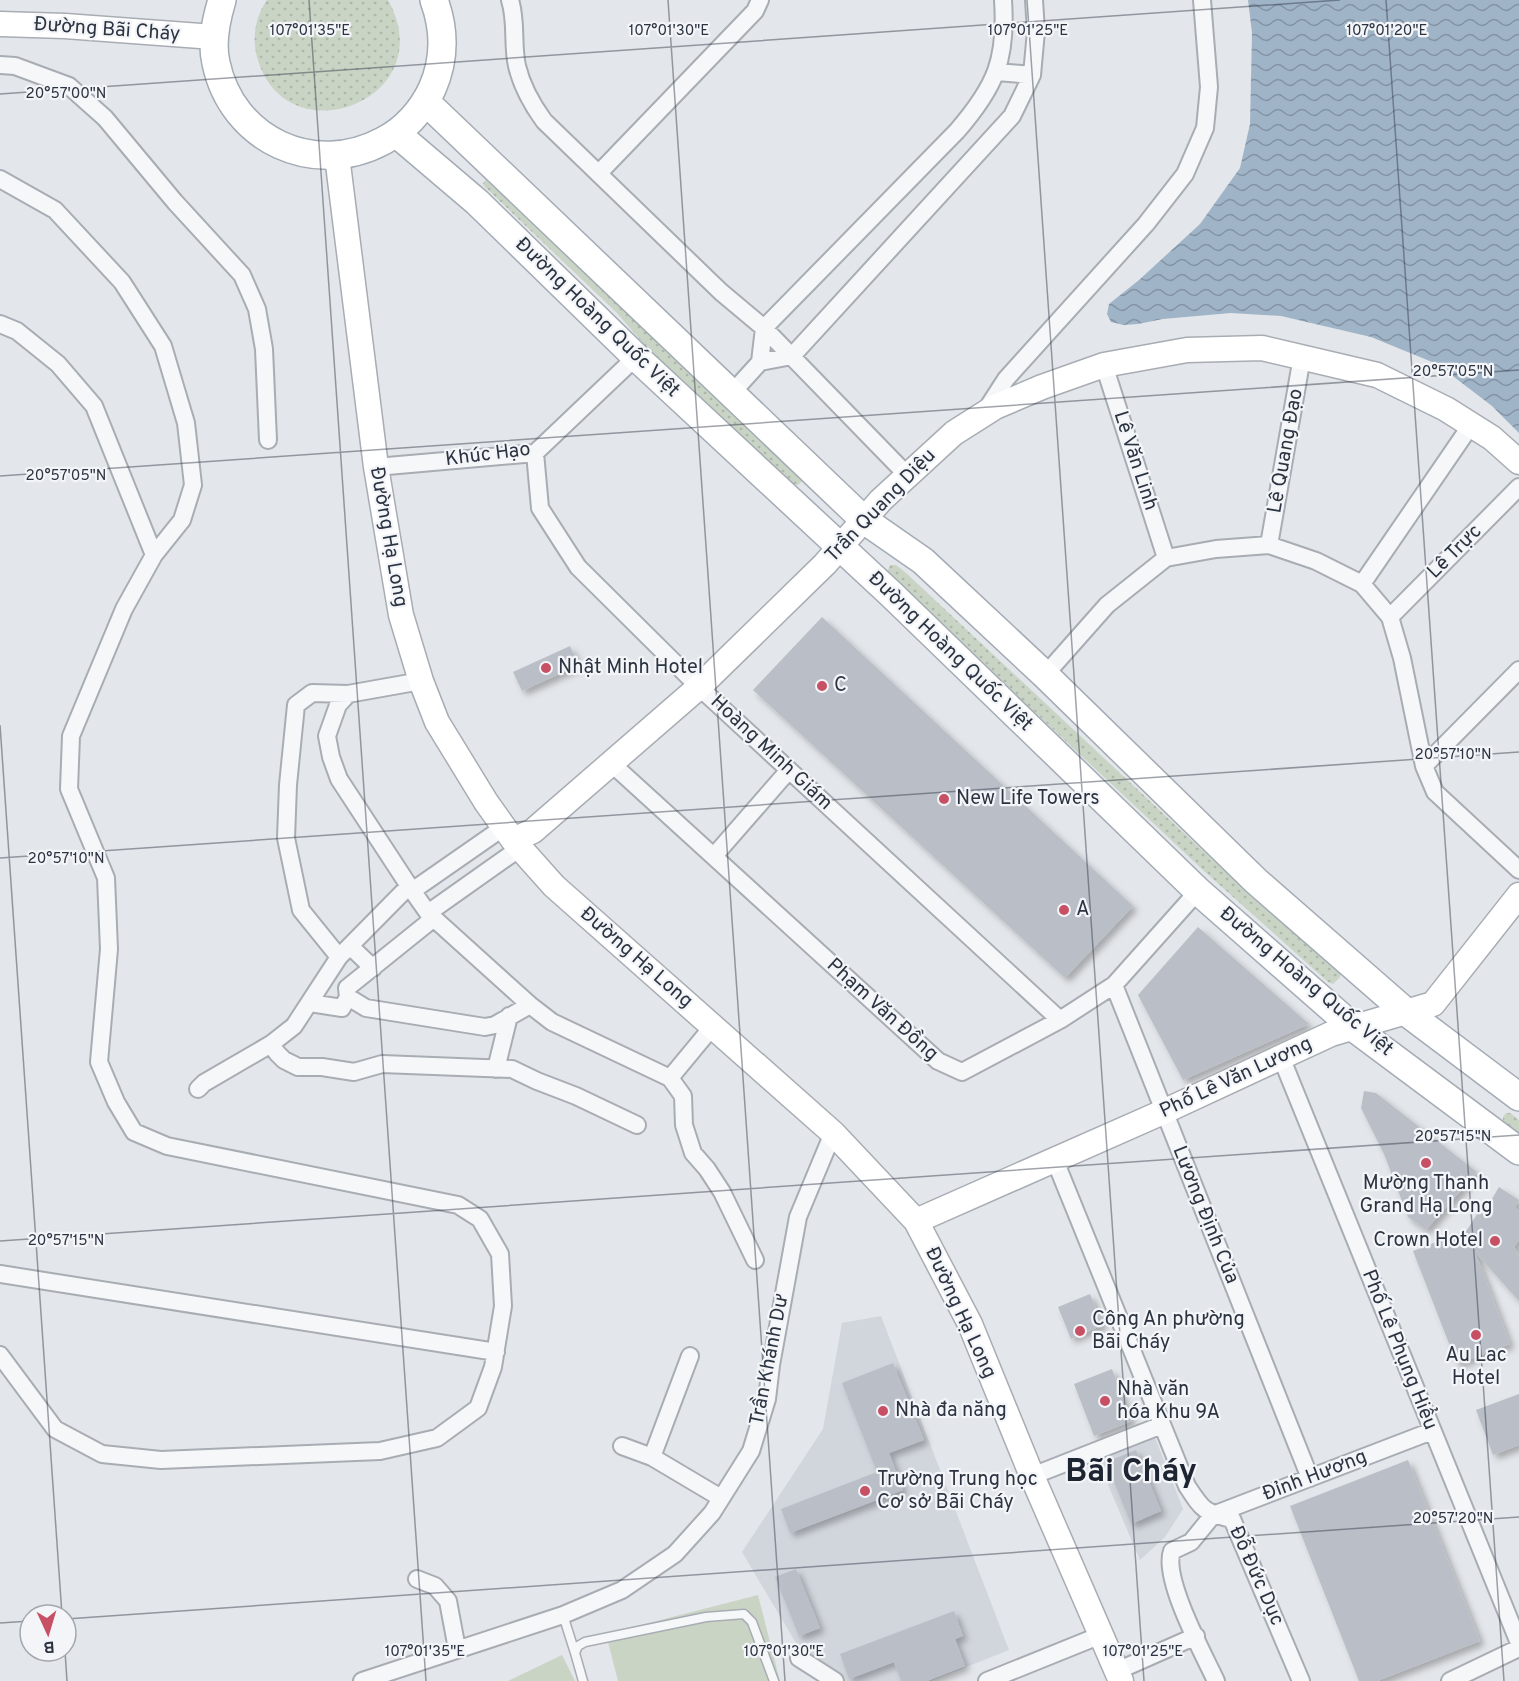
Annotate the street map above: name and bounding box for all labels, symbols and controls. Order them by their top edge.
street label: Đường Bãi Cháy [33,12,181,48]
text: 107°01'35"E [270,22,350,41]
text: 107°01'30"E [629,22,709,41]
text: 107°01'25"E [988,22,1068,41]
text: 107°01'20"E [1346,22,1428,41]
text: 20°57'00"N [26,85,106,104]
street label: Đường Hoàng Quốc Việt [509,232,686,404]
text: 20°57'05"N [1413,363,1493,382]
street label: Lê Quang Đạo [1262,387,1310,515]
street label: Lê Văn Linh [1107,408,1163,514]
street label: Khúc Hạo [444,437,532,473]
street label: Trần Quang Diệu [819,443,942,569]
street label: Đường Hạ Long [363,465,413,609]
text: 20°57'05"N [26,467,106,486]
street label: Lê Trực [1422,519,1488,585]
street label: Đường Hoàng Quốc Việt [862,566,1039,738]
place label: Nhật Minh Hotel [558,655,703,681]
marker: Nhật Minh Hotel [539,661,553,675]
place label: C [834,673,847,699]
marker: C [815,679,829,693]
street label: Hoàng Minh Giám [704,690,838,816]
text: 20°57'10"N [1414,746,1492,765]
place label: New Life Towers [956,786,1100,812]
marker: New Life Towers [937,792,951,806]
text: 20°57'10"N [27,850,105,869]
place label: A [1076,897,1090,923]
street label: Đường Hoàng Quốc Việt [1214,901,1399,1062]
street label: Đường Hạ Long [574,902,698,1014]
marker: A [1057,903,1071,917]
street label: Phạm Văn Đồng [821,952,944,1067]
street label: Phố Lê Văn Lương [1155,1030,1316,1125]
text: 20°57'15"N [1415,1128,1491,1147]
street label: Lương Định Của [1165,1142,1245,1288]
marker: Mường Thanh Grand Hạ Long [1419,1156,1433,1170]
place label: Mường Thanh Grand Hạ Long [1359,1171,1493,1220]
place label: Crown Hotel [1373,1228,1483,1254]
text: 20°57'15"N [28,1232,104,1251]
marker: Crown Hotel [1488,1234,1502,1248]
street label: Đường Hạ Long [918,1243,1002,1383]
street label: Phố Lê Phụng Hiểu [1355,1265,1446,1434]
street label: Trần Khánh Dư [744,1292,796,1428]
place label: Công An phường Bãi Cháy [1092,1307,1245,1356]
marker: Công An phường Bãi Cháy [1073,1324,1087,1338]
marker: Au Lac Hotel [1469,1328,1483,1342]
place label: Au Lac Hotel [1445,1343,1507,1392]
place label: Nhà văn hóa Khu 9A [1117,1377,1220,1426]
marker: Nhà văn hóa Khu 9A [1098,1394,1112,1408]
place label: Nhà đa năng [895,1398,1007,1424]
marker: Nhà đa năng [876,1404,890,1418]
street label: Đỉnh Hương [1259,1444,1371,1508]
district label: Bãi Cháy [1065,1453,1197,1493]
place label: Trường Trung học Cơ sở Bãi Cháy [877,1467,1038,1516]
marker: Trường Trung học Cơ sở Bãi Cháy [858,1484,872,1498]
text: 20°57'20"N [1413,1510,1493,1529]
street label: Đỗ Đức Dục [1222,1521,1291,1630]
north arrow [18,1603,78,1663]
text: B [43,1636,55,1656]
text: 107°01'35"E [385,1643,465,1662]
text: 107°01'30"E [744,1643,824,1662]
text: 107°01'25"E [1103,1643,1183,1662]

